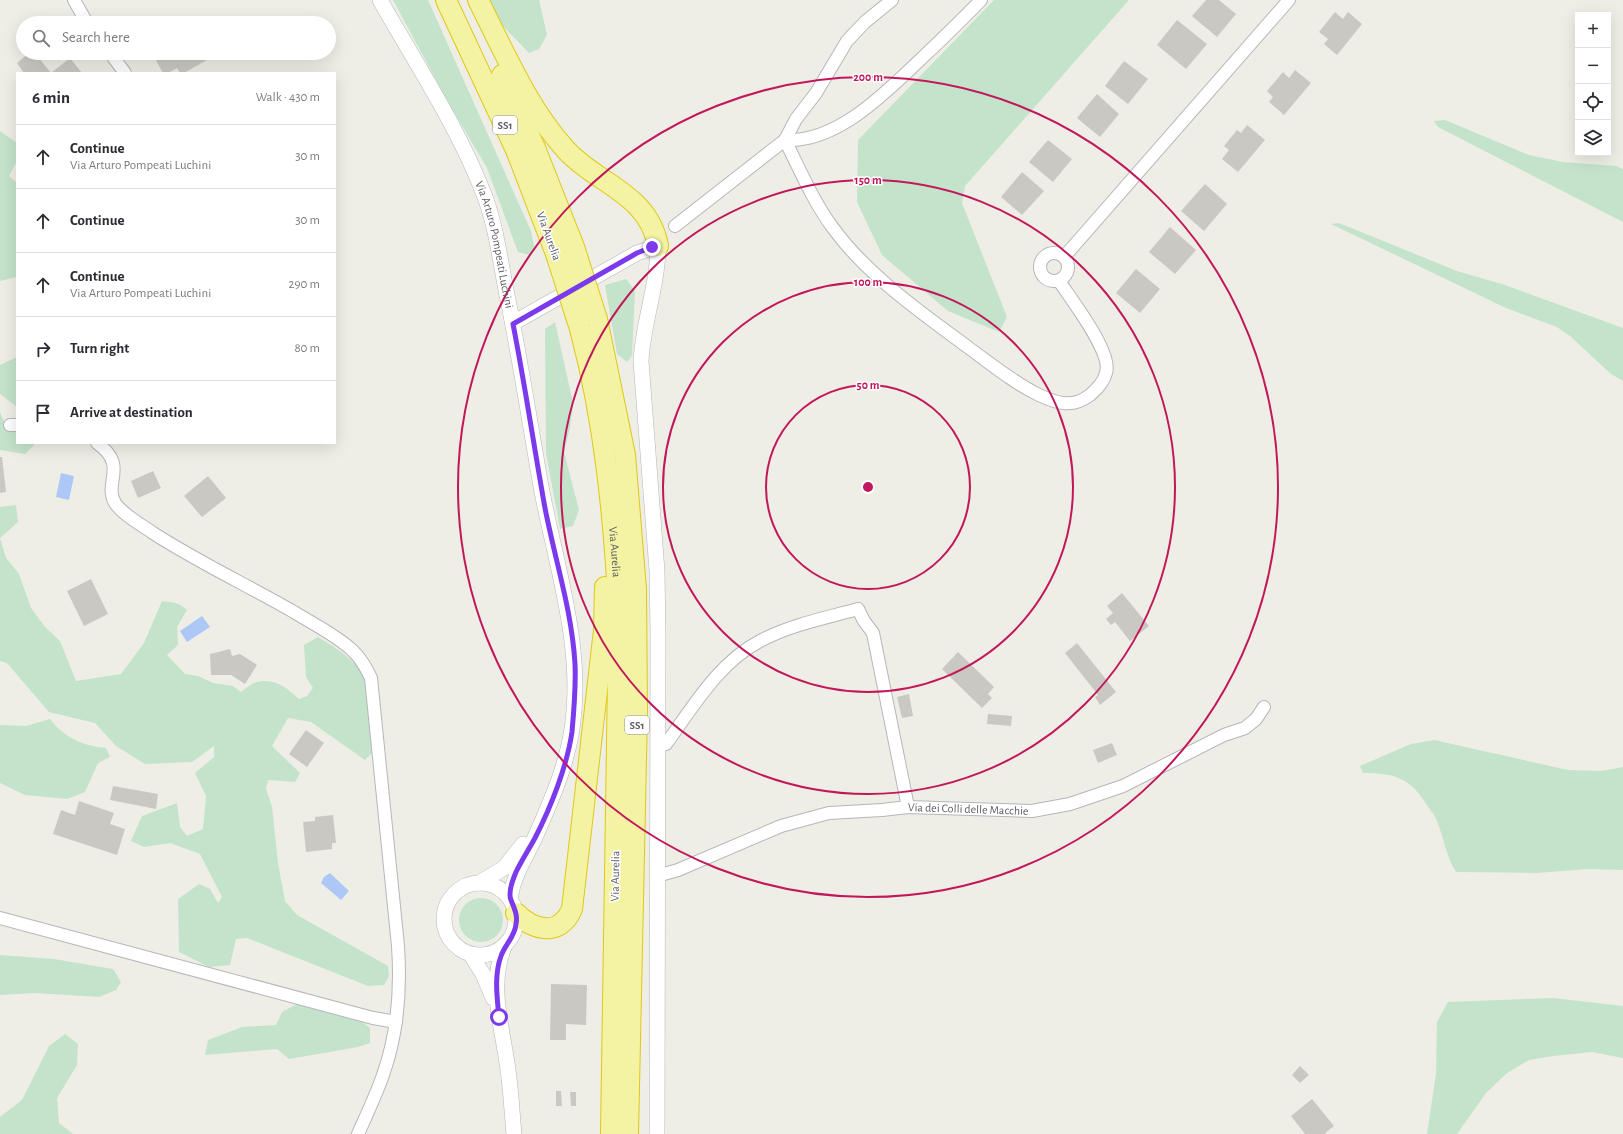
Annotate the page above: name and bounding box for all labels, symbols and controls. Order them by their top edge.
map controls [1575,12,1611,156]
button: + [1575,12,1611,48]
search box [16,16,336,60]
icon: search [30,27,52,49]
text: Search here [62,30,130,45]
button: − [1575,48,1611,84]
text: 200 m [853,71,883,83]
button: locate [1575,84,1611,120]
text: 6 min [32,89,70,106]
text: Walk · 430 m [256,91,320,104]
road number: SS1 [493,116,517,134]
button: layers [1575,120,1611,156]
text: Continue [70,141,125,156]
icon: ahead [32,146,54,168]
text: 30 m [295,150,320,163]
text: Via Arturo Pompeati Luchini [70,159,211,172]
text: 150 m [854,174,882,186]
street label: Via Arturo Pompeati Luchini [473,179,516,309]
icon: ahead [32,210,54,232]
street label: Via Aurelia [535,210,563,262]
text: Continue [70,213,125,228]
text: 30 m [295,214,320,227]
route end [643,238,661,256]
text: Continue [70,269,125,284]
icon: ahead [32,274,54,296]
text: 100 m [854,276,882,288]
text: 290 m [289,278,320,291]
text: Via Arturo Pompeati Luchini [70,287,211,300]
icon: right [32,338,54,360]
text: Turn right [70,341,129,356]
text: 80 m [294,342,320,355]
text: 50 m [857,379,880,391]
icon: arrive [32,402,54,424]
text: Arrive at destination [70,405,193,420]
centre of rings [861,480,875,494]
street label: Via Aurelia [607,526,623,578]
road number: SS1 [625,716,649,734]
street label: Via dei Colli delle Macchie [908,801,1029,817]
street label: Via Aurelia [609,850,621,901]
route start [490,1008,508,1026]

